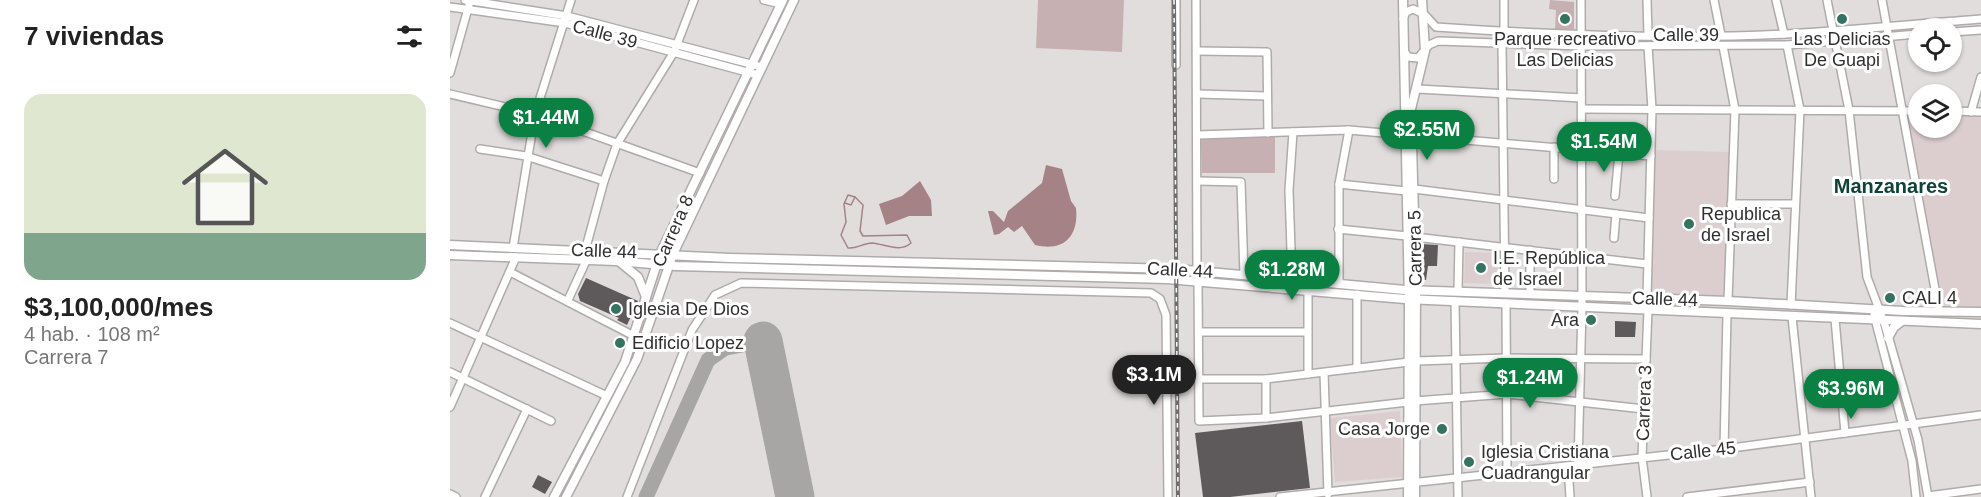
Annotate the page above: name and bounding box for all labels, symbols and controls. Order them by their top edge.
marker: Parque recreativo Las Delicias [1558,12,1572,26]
marker: Las Delicias De Guapi [1835,12,1849,26]
street label: Calle 39 [571,16,639,52]
map controls [1908,18,1962,138]
button: locate [1908,18,1962,72]
icon: filters [393,20,426,53]
text: 7 viviendas [24,21,164,51]
street label: Calle 39 [1653,25,1719,45]
place label: Parque recreativo Las Delicias [1494,29,1636,70]
place label: Las Delicias De Guapi [1793,29,1891,70]
button: layers [1908,84,1962,138]
pin: $1.44M [497,98,595,149]
text: $1.44M [513,106,579,128]
pin: $2.55M [1378,110,1476,161]
text: $2.55M [1394,118,1460,140]
pin: $1.54M [1555,122,1653,173]
text: $1.54M [1571,130,1637,152]
icon: home [171,133,279,241]
district label: Manzanares [1834,175,1948,197]
street label: Carrera 8 [648,192,698,270]
place label: Republica de Israel [1701,204,1782,245]
street label: Carrera 5 [1404,210,1426,286]
marker: Republica de Israel [1682,217,1696,231]
street label: Calle 44 [571,240,637,262]
place label: I.E. República de Israel [1493,248,1606,289]
pin: $1.28M [1243,250,1341,301]
street label: Calle 44 [1146,258,1214,282]
text: $1.28M [1259,258,1325,280]
marker: I.E. República de Israel [1474,261,1488,275]
street label: Calle 44 [1632,288,1698,310]
place label: CALI 4 [1902,288,1957,308]
marker: CALI 4 [1883,291,1897,305]
text: $3,100,000/mes [24,292,213,322]
place label: Iglesia De Dios [628,299,749,319]
marker: Iglesia De Dios [609,302,623,316]
place label: Ara [1551,310,1580,330]
marker: Ara [1584,313,1598,327]
text: 4 hab. · 108 m² [24,323,160,345]
place label: Edificio Lopez [632,333,744,353]
marker: Edificio Lopez [613,336,627,350]
text: Carrera 7 [24,346,108,368]
pin: $3.1M [1112,355,1196,406]
pin: $1.24M [1481,358,1579,409]
text: $3.1M [1126,363,1182,385]
street label: Carrera 3 [1633,365,1655,441]
text: $1.24M [1497,366,1563,388]
pin: $3.96M [1802,369,1900,420]
text: $3.96M [1818,377,1884,399]
place label: Casa Jorge [1338,419,1430,439]
marker: Casa Jorge [1435,422,1449,436]
street label: Calle 45 [1669,438,1737,464]
place label: Iglesia Cristiana Cuadrangular [1481,442,1610,483]
marker: Iglesia Cristiana Cuadrangular [1462,455,1476,469]

